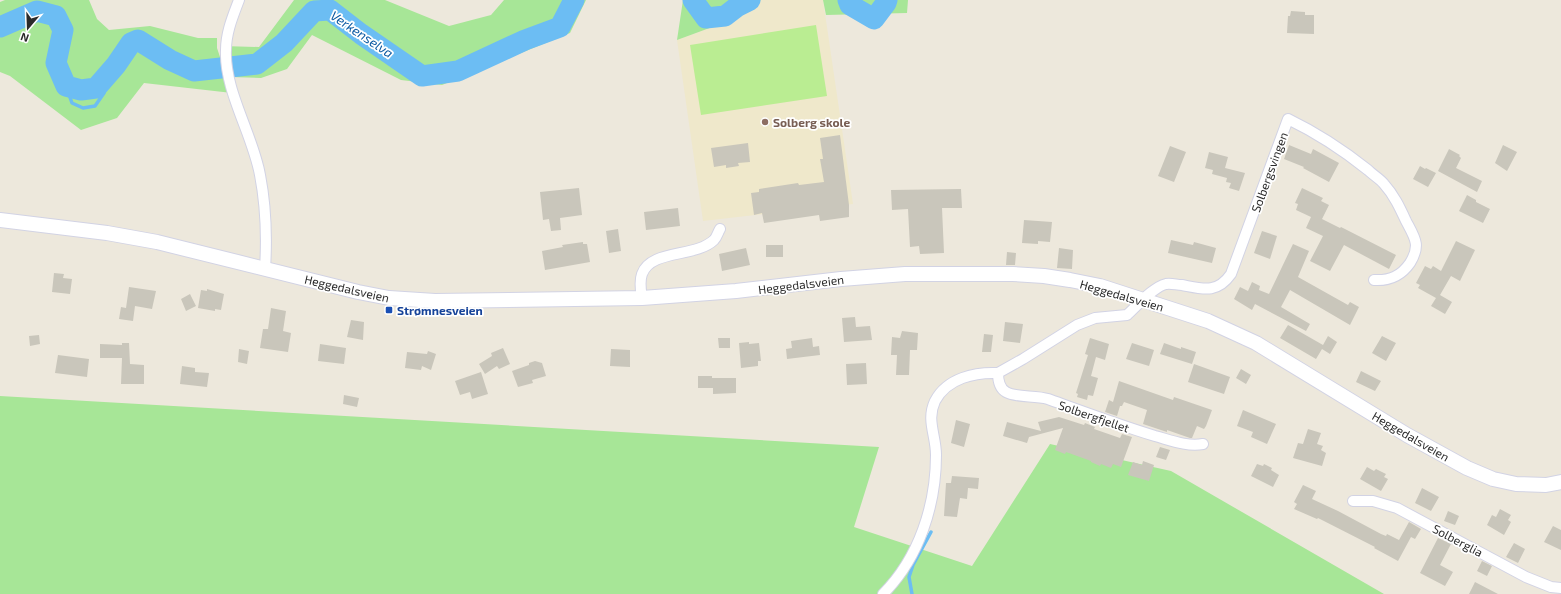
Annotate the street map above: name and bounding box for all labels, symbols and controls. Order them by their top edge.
water label: Verkenselva [328,7,396,61]
north arrow [8,8,48,48]
text: N [19,30,30,45]
place label: Solberg skole [773,115,850,129]
marker: Solberg skole [760,117,770,127]
street label: Solbergsvingen [1248,130,1290,214]
street label: Heggedalsveien [303,271,391,305]
street label: Heggedalsveien [757,272,845,296]
street label: Heggedalsveien [1079,276,1166,314]
place label: Strømnesveien [397,303,483,317]
marker: Strømnesveien [384,305,394,315]
street label: Solbergfjellet [1056,397,1132,436]
street label: Heggedalsveien [1370,408,1452,464]
street label: Solberglia [1430,521,1486,559]

